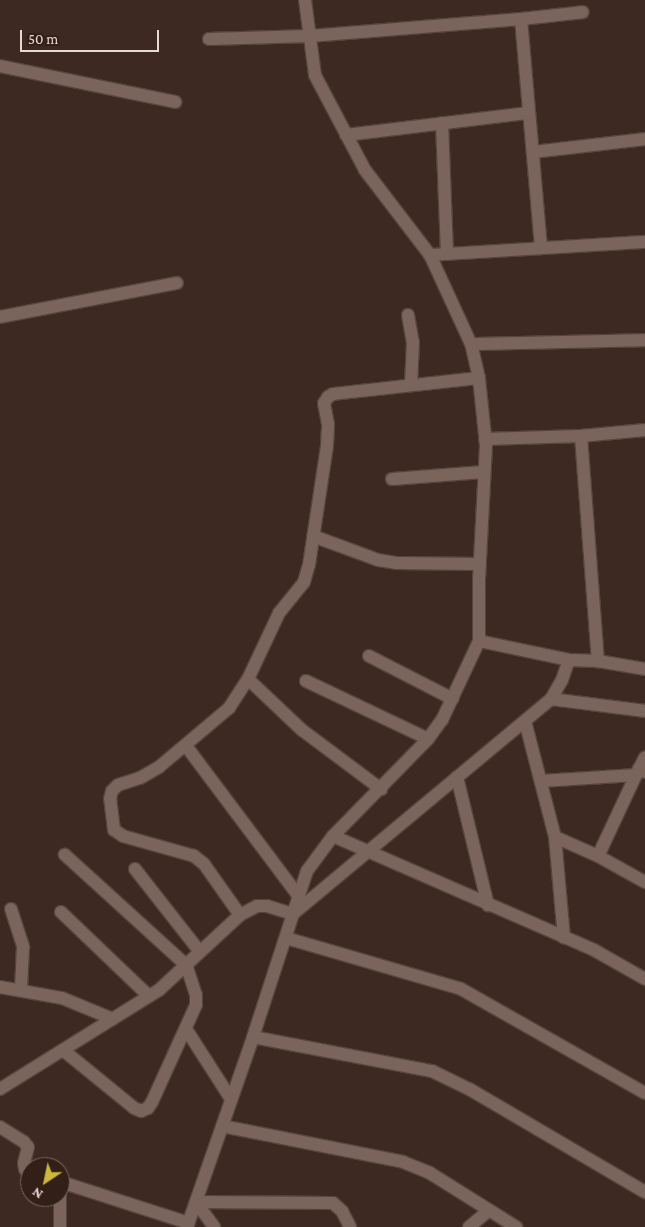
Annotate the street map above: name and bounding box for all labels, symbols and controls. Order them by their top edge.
scale bar [22,20,161,52]
text: 50 m [28,31,58,47]
north arrow [20,1157,70,1207]
text: N [29,1184,46,1203]

